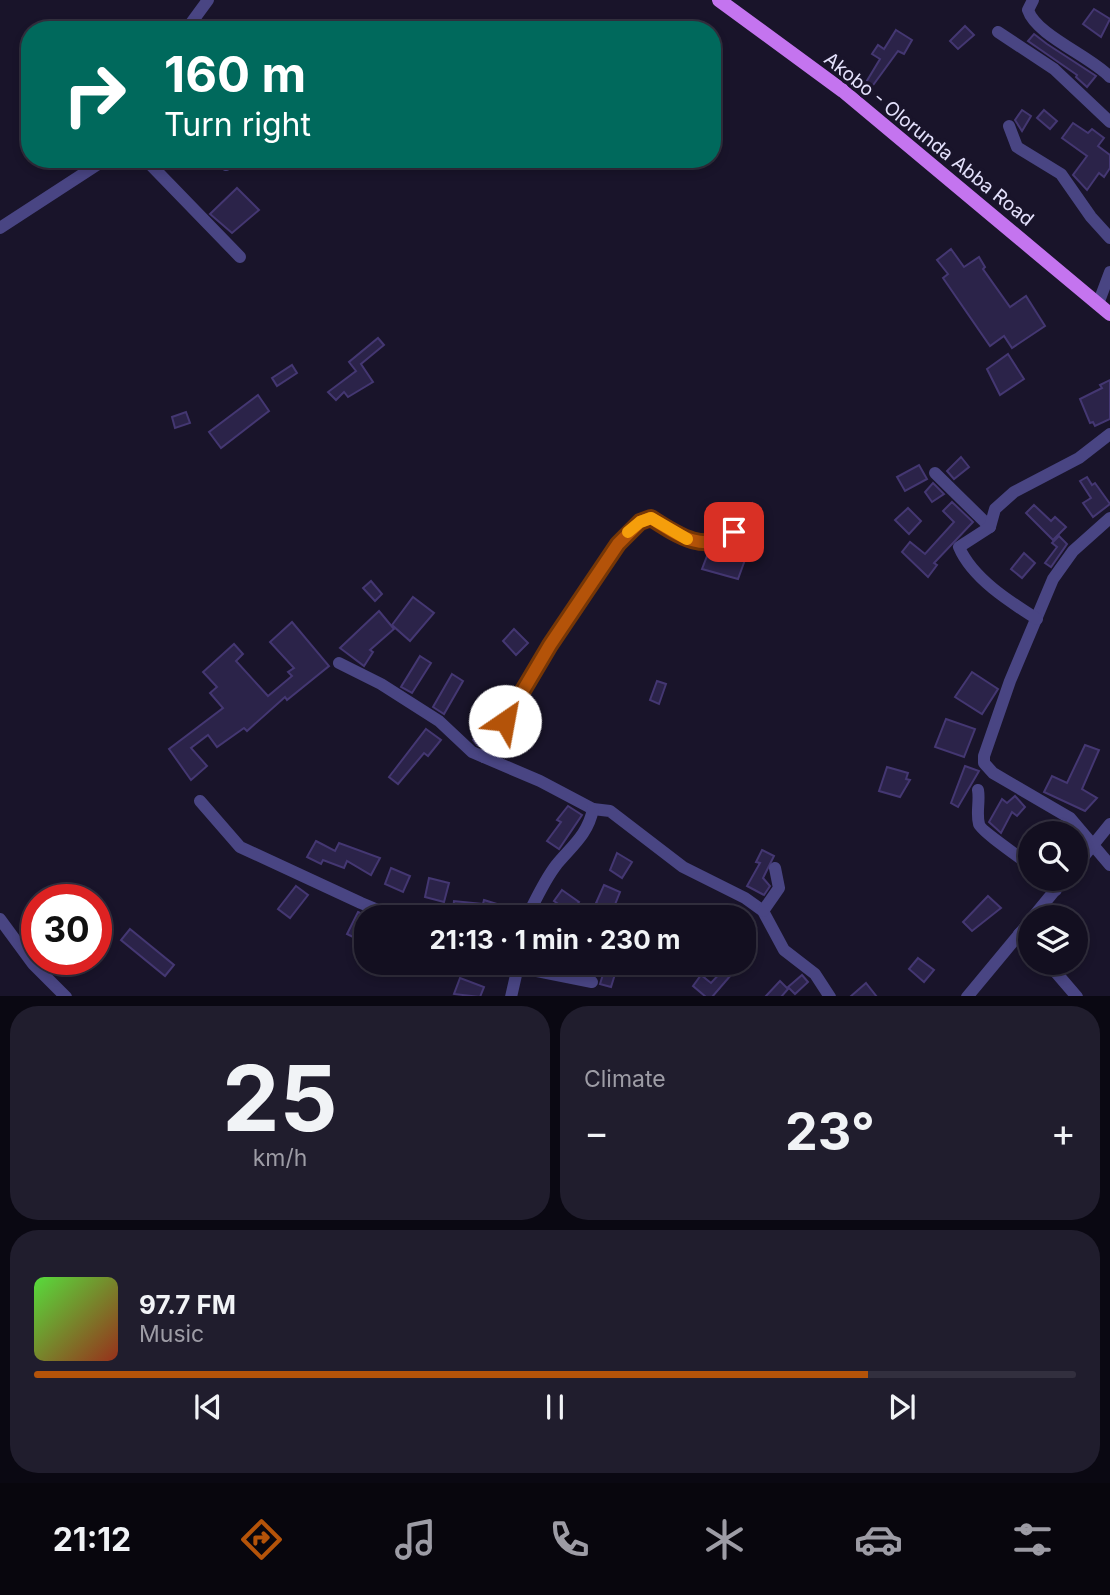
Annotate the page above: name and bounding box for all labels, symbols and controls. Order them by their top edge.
text: 160 m [164,45,306,104]
street label: Akobo - Olorunda Abba Road [820,47,1038,231]
icon: right [49,49,140,140]
text: Turn right [164,105,311,144]
pin [704,502,764,562]
icon: arrive [715,513,753,551]
position arrow [468,684,542,758]
map controls [1018,821,1088,975]
button: search [1018,821,1088,891]
speed limit sign: 30 [21,884,112,975]
button: layers [1018,905,1088,975]
text: 21:13 · 1 min · 230 m [429,924,681,955]
text: 25 [222,1043,338,1153]
text: Climate [584,1065,666,1093]
text: 23° [785,1100,875,1163]
text: − [584,1109,609,1155]
text: + [1051,1109,1076,1155]
text: km/h [253,1144,307,1172]
text: 97.7 FM [139,1289,236,1320]
text: Music [139,1320,204,1348]
icon: previous [189,1388,227,1426]
icon: pause [536,1388,574,1426]
icon: next [883,1388,921,1426]
icon: directions [237,1515,286,1564]
icon: music [391,1515,440,1564]
icon: phone [545,1515,594,1564]
icon: climate [700,1515,749,1564]
icon: car [854,1515,903,1564]
icon: filters [1008,1515,1057,1564]
text: 21:12 [53,1520,131,1559]

